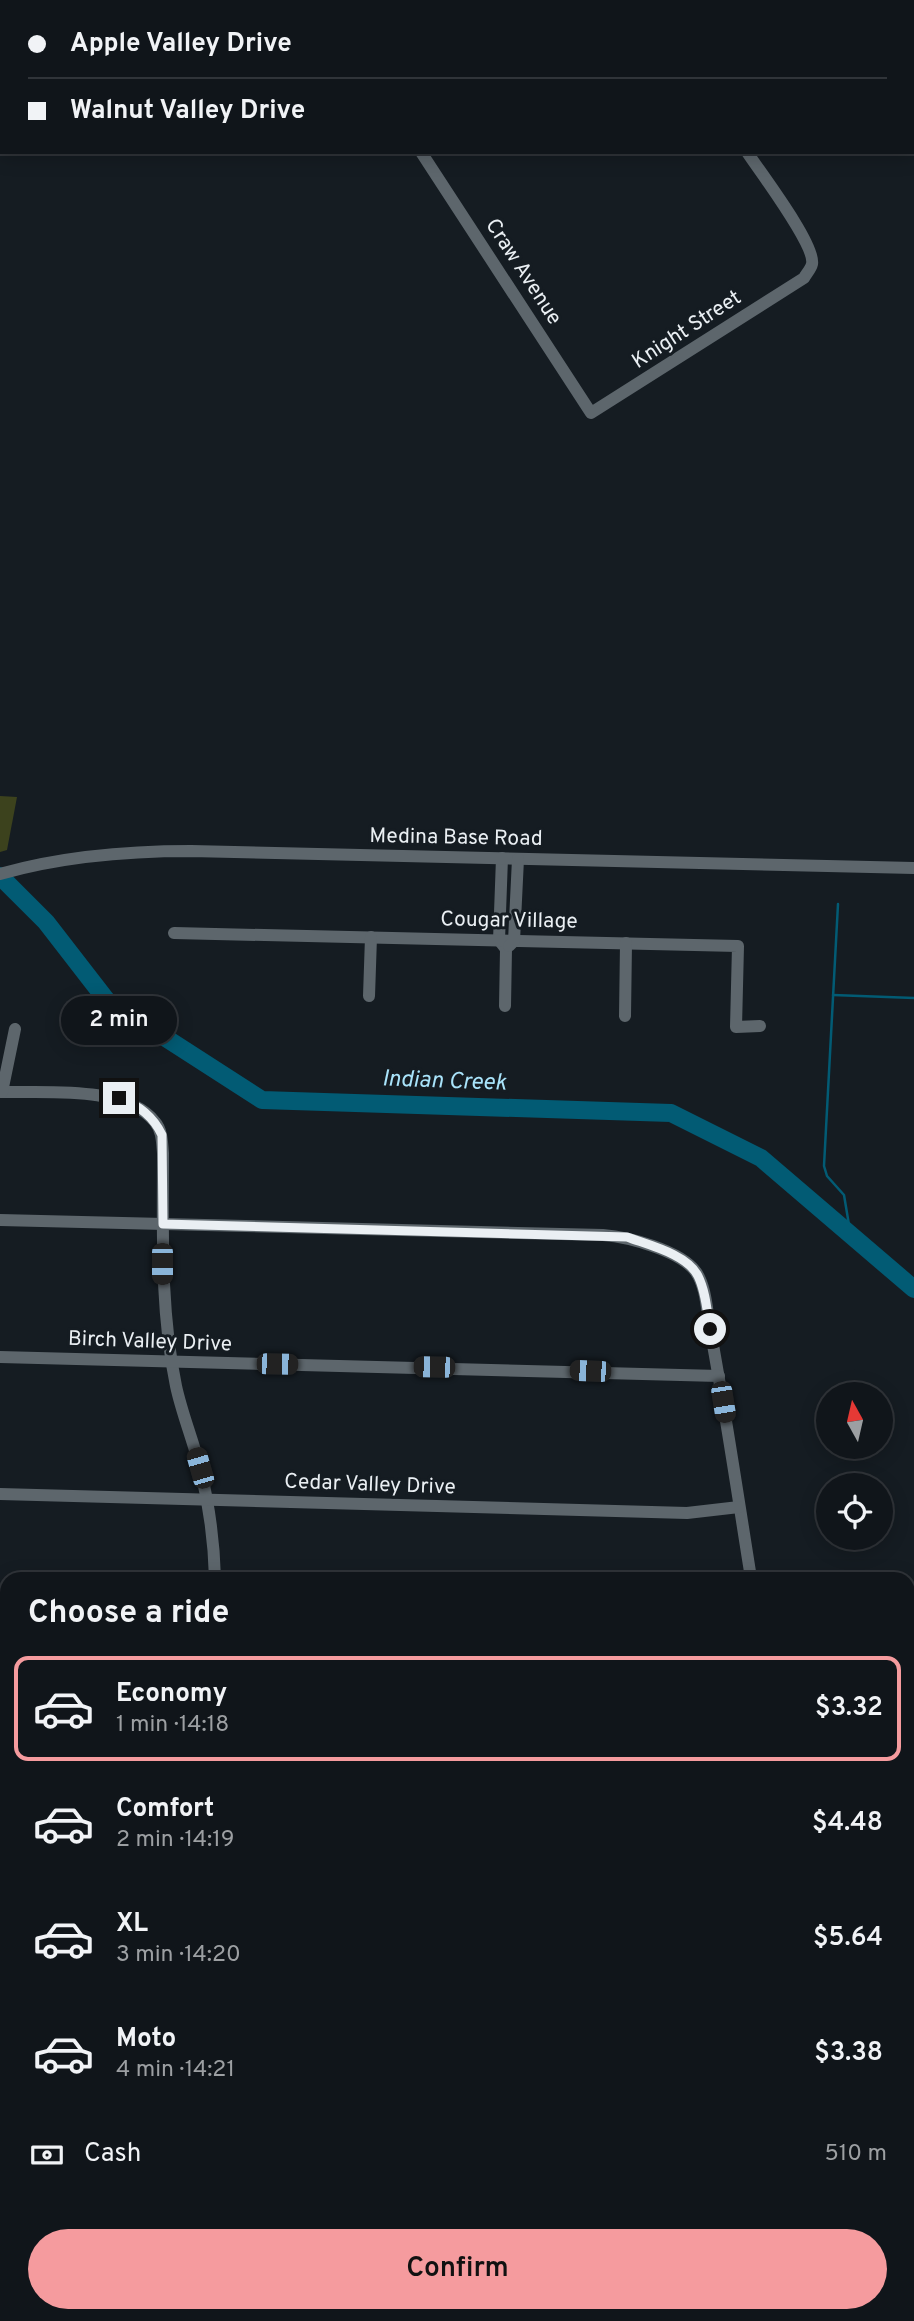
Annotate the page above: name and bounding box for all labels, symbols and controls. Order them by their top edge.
text: Apple Valley Drive [70,28,292,61]
text: Walnut Valley Drive [70,95,305,128]
street label: Craw Avenue [479,214,567,330]
street label: Knight Street [627,285,747,375]
street label: Medina Base Road [369,823,543,853]
street label: Cougar Village [440,906,578,936]
callout: 2 min [61,996,177,1046]
text: 2 min [89,1006,149,1035]
water label: Indian Creek [381,1065,507,1099]
route end [103,1082,135,1114]
car [152,1243,173,1285]
route start [694,1313,726,1345]
street label: Birch Valley Drive [68,1326,232,1358]
car [256,1353,299,1375]
car [413,1356,456,1378]
car [569,1360,612,1382]
car [710,1380,737,1424]
north arrow [816,1382,892,1460]
map controls [816,1382,893,1550]
car [185,1445,216,1491]
street label: Cedar Valley Drive [284,1469,456,1501]
button: locate [816,1473,893,1550]
text: Choose a ride [28,1594,229,1634]
icon: car [32,1677,95,1740]
text: Economy [116,1678,227,1711]
text: $3.32 [815,1692,883,1725]
text: 1 min · 14:18 [116,1711,229,1740]
icon: car [32,1792,95,1855]
text: Comfort [116,1793,214,1826]
text: $4.48 [812,1807,883,1840]
text: 2 min · 14:19 [116,1826,234,1855]
icon: car [32,1907,95,1970]
text: XL [116,1908,148,1941]
text: $5.64 [813,1922,883,1955]
text: 3 min · 14:20 [116,1941,241,1970]
icon: car [32,2022,95,2085]
text: Moto [116,2023,176,2056]
text: $3.38 [814,2037,883,2070]
text: 4 min · 14:21 [116,2056,235,2085]
icon: cash [28,2136,66,2174]
text: Cash [84,2138,141,2171]
text: 510 m [824,2140,887,2169]
button: Confirm [28,2229,887,2309]

